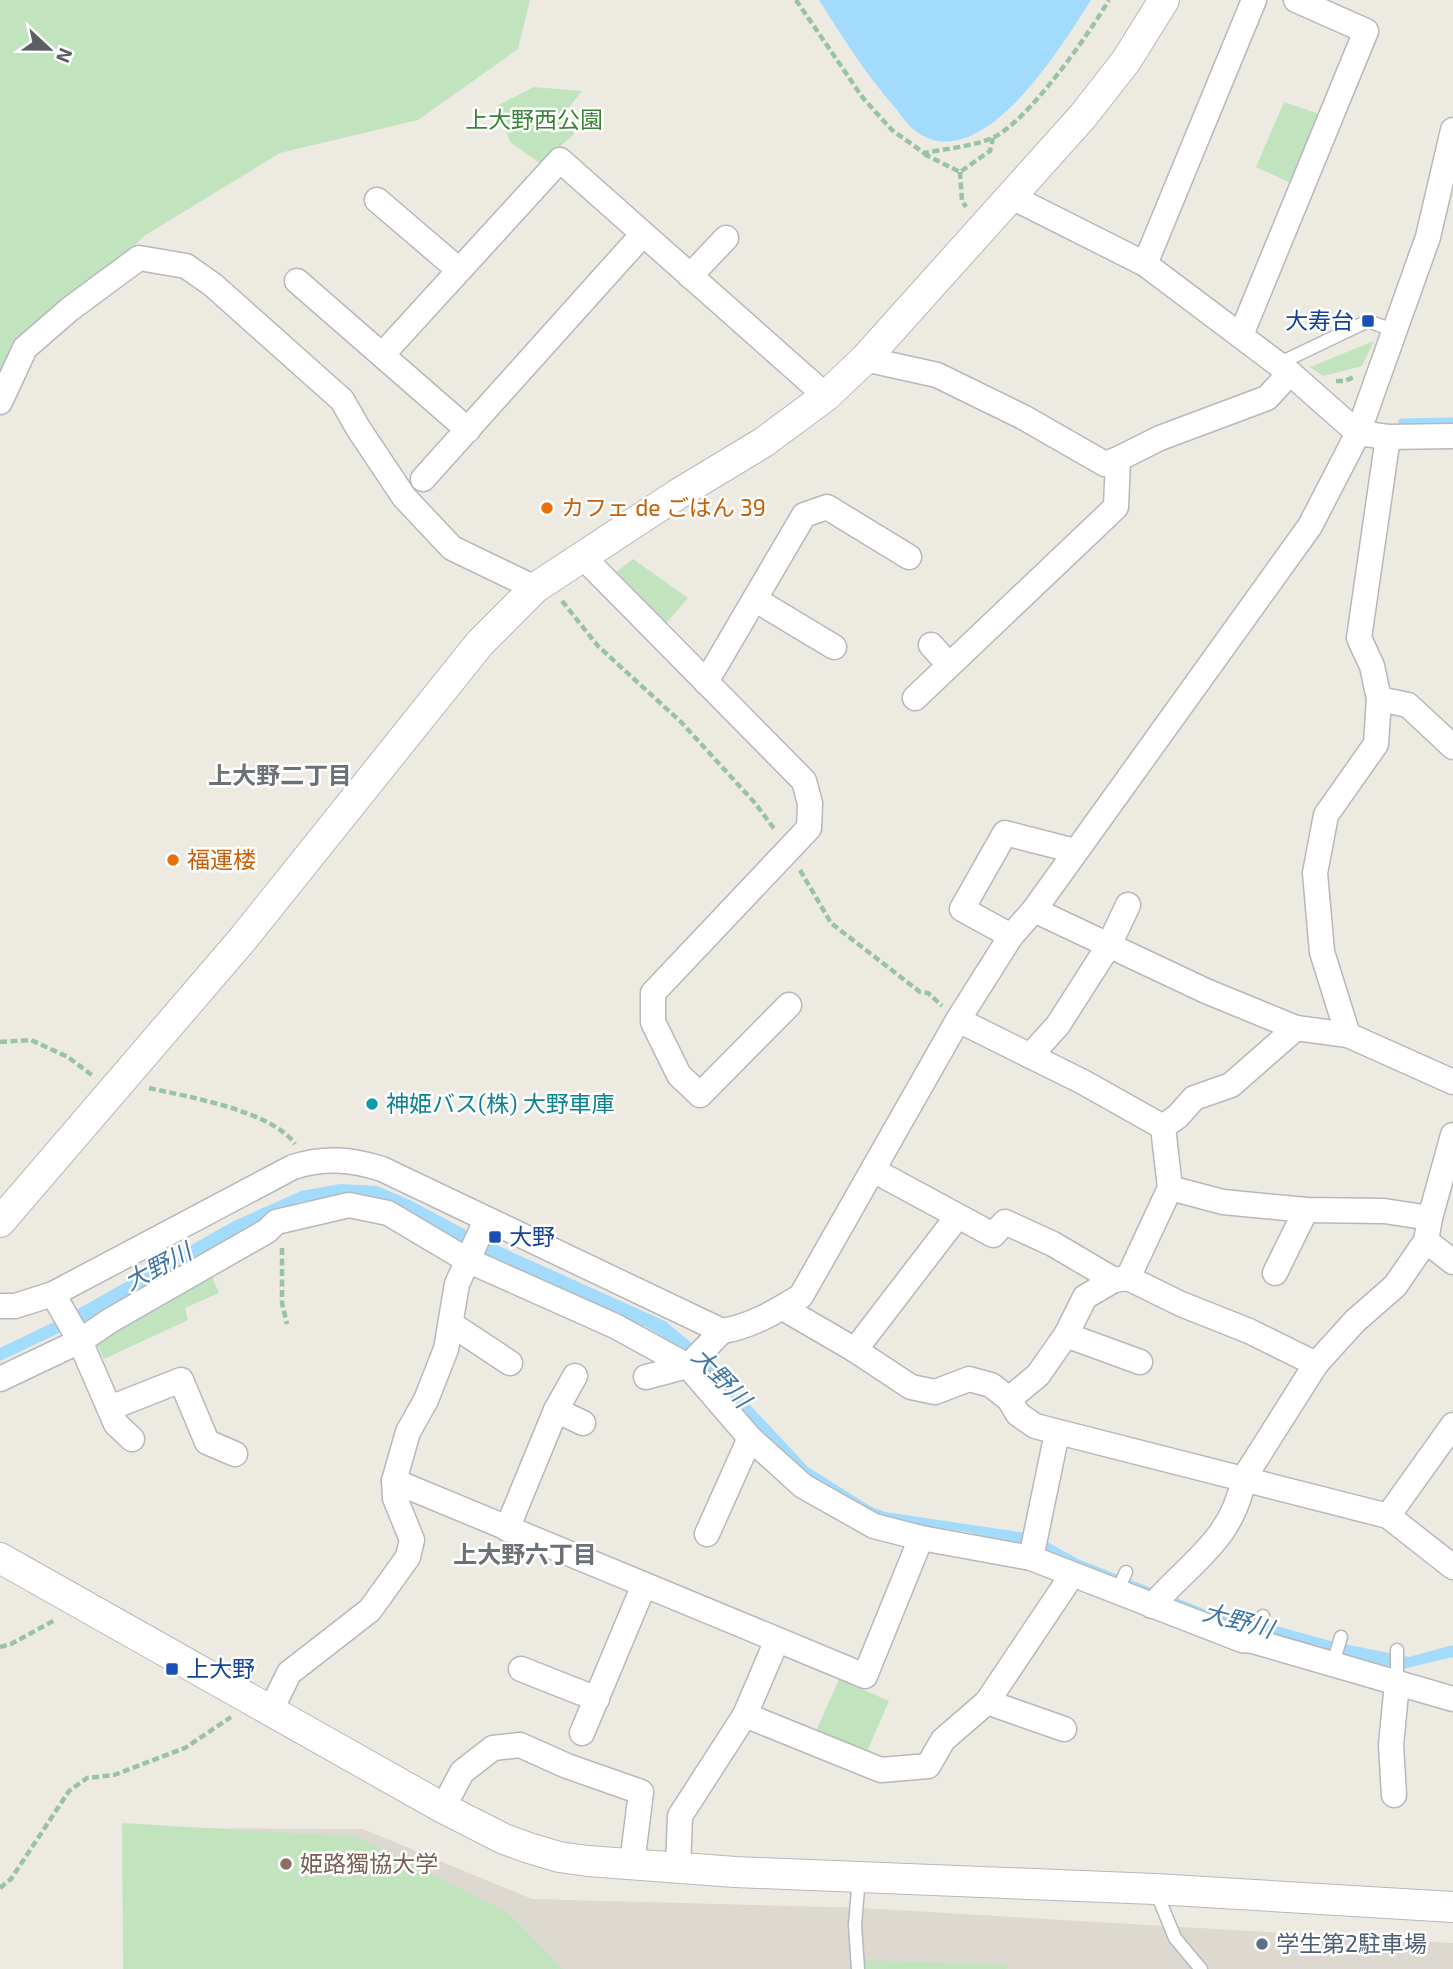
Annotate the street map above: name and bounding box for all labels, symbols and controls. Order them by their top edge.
north arrow [14,14,84,84]
text: N [52,45,78,66]
park label: 上大野西公園 [465,105,603,133]
place label: 大寿台 [1285,306,1354,334]
marker: 大寿台 [1360,313,1376,329]
place label: カフェ de ごはん 39 [561,493,766,521]
marker: カフェ de ごはん 39 [539,500,555,516]
district label: 上大野二丁目 [208,760,352,789]
place label: 福運楼 [187,845,256,873]
marker: 福運楼 [165,852,181,868]
place label: 神姫バス(株) 大野車庫 [386,1089,615,1117]
marker: 神姫バス(株) 大野車庫 [364,1096,380,1112]
place label: 大野 [509,1222,555,1250]
marker: 大野 [487,1229,503,1245]
water label: 大野川 [119,1235,199,1295]
water label: 大野川 [687,1341,760,1415]
district label: 上大野六丁目 [453,1539,597,1568]
water label: 大野川 [1200,1596,1280,1644]
place label: 上大野 [186,1654,255,1682]
marker: 上大野 [164,1661,180,1677]
place label: 姫路獨協大学 [300,1849,438,1877]
marker: 姫路獨協大学 [278,1856,294,1872]
place label: 学生第2駐車場 [1276,1929,1427,1957]
marker: 学生第2駐車場 [1254,1936,1270,1952]

